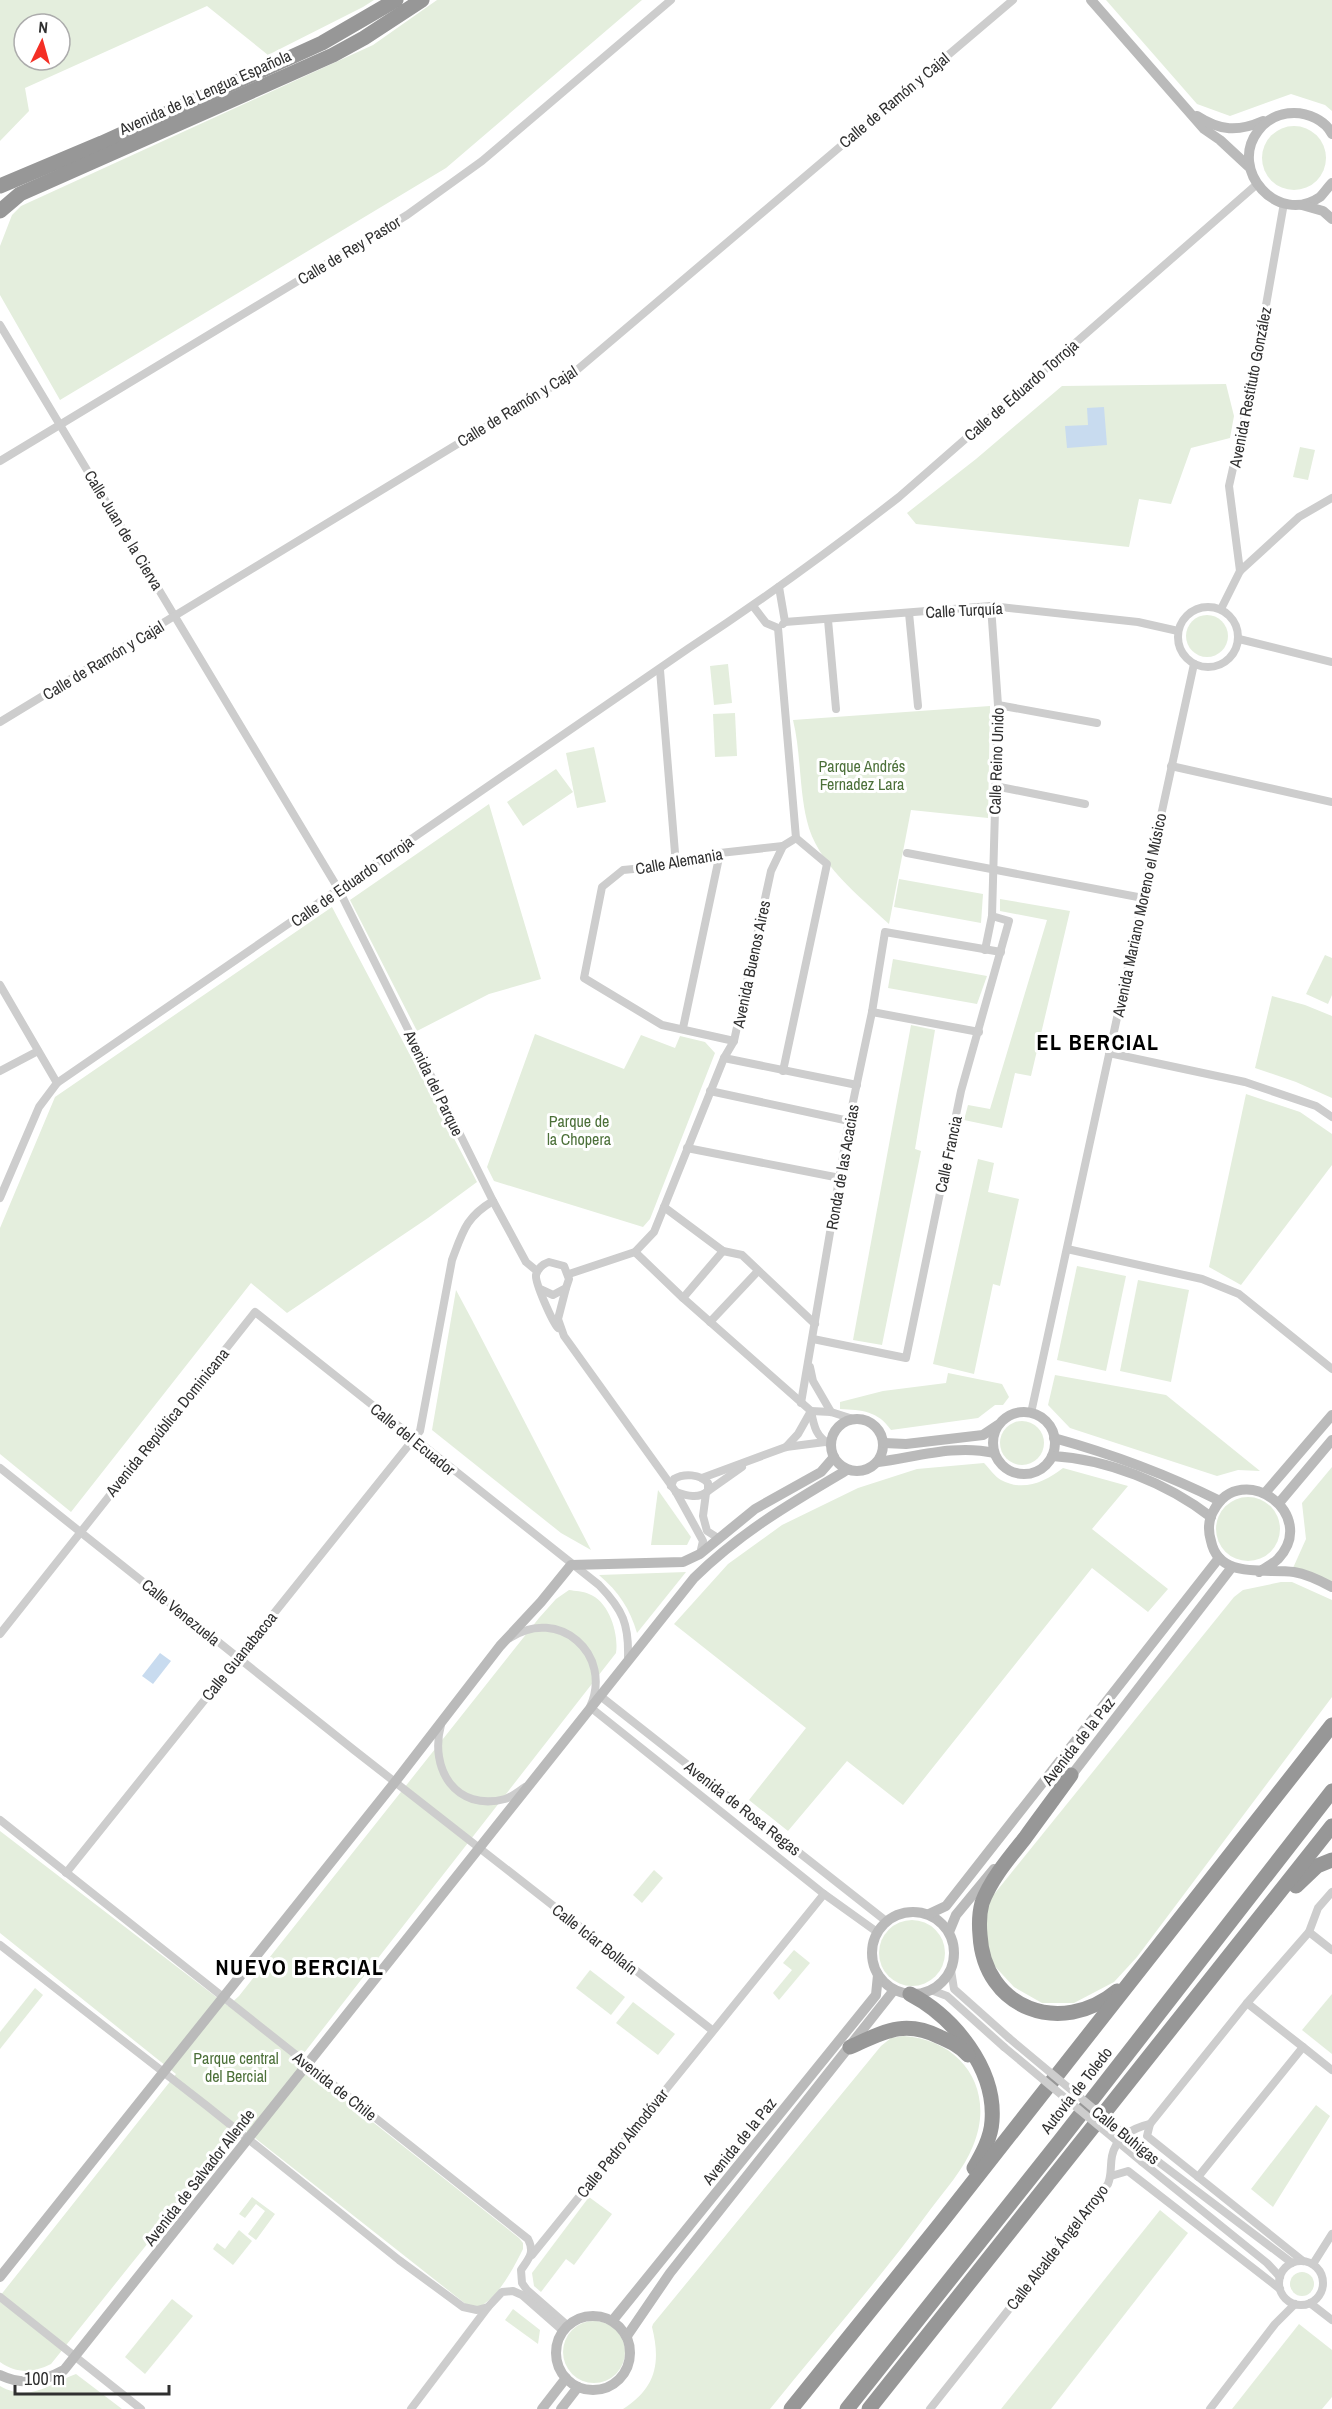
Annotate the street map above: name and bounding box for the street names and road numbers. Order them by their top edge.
street label: Avenida de la Lengua Española [115,44,295,140]
street label: Calle de Ramón y Cajal [834,47,954,153]
street label: Calle de Rey Pastor [293,210,405,289]
street label: Avenida Restituto González [1223,304,1276,470]
street label: Calle de Eduardo Torroja [959,334,1083,446]
street label: Calle de Ramón y Cajal [453,360,581,452]
street label: Calle Juan de la Cierva [79,466,169,595]
street label: Calle Turquía [925,597,1004,623]
street label: Calle de Ramón y Cajal [38,615,168,705]
street label: Calle Reino Unido [983,707,1009,815]
street label: Avenida Mariano Moreno el Músico [1106,811,1171,1020]
street label: Calle de Eduardo Torroja [286,830,418,932]
street label: Calle Alemania [634,842,725,879]
street label: Avenida Buenos Aires [727,898,775,1031]
street label: Avenida del Parque [398,1026,469,1140]
street label: Ronda de las Acacias [820,1103,864,1231]
street label: Calle Francia [929,1113,967,1194]
street label: Avenida República Dominicana [100,1343,234,1502]
street label: Calle del Ecuador [366,1398,461,1481]
street label: Calle Venezuela [137,1574,225,1651]
street label: Calle Guanabacoa [196,1606,282,1705]
street label: Avenida de la Paz [1036,1692,1120,1790]
street label: Avenida de Rosa Regas [679,1755,806,1860]
street label: Calle Icíar Bollaín [548,1899,642,1979]
street label: Autovía de Toledo [1034,2042,1117,2139]
street label: Avenida de Chile [288,2046,381,2126]
street label: Calle Pedro Almodóvar [571,2083,673,2202]
street label: Avenida de la Paz [696,2092,781,2190]
street label: Calle Buhigas [1087,2101,1165,2169]
street label: Avenida de Salvador Allende [138,2104,259,2251]
street label: Calle Alcalde Ángel Arroyo [1001,2180,1113,2314]

